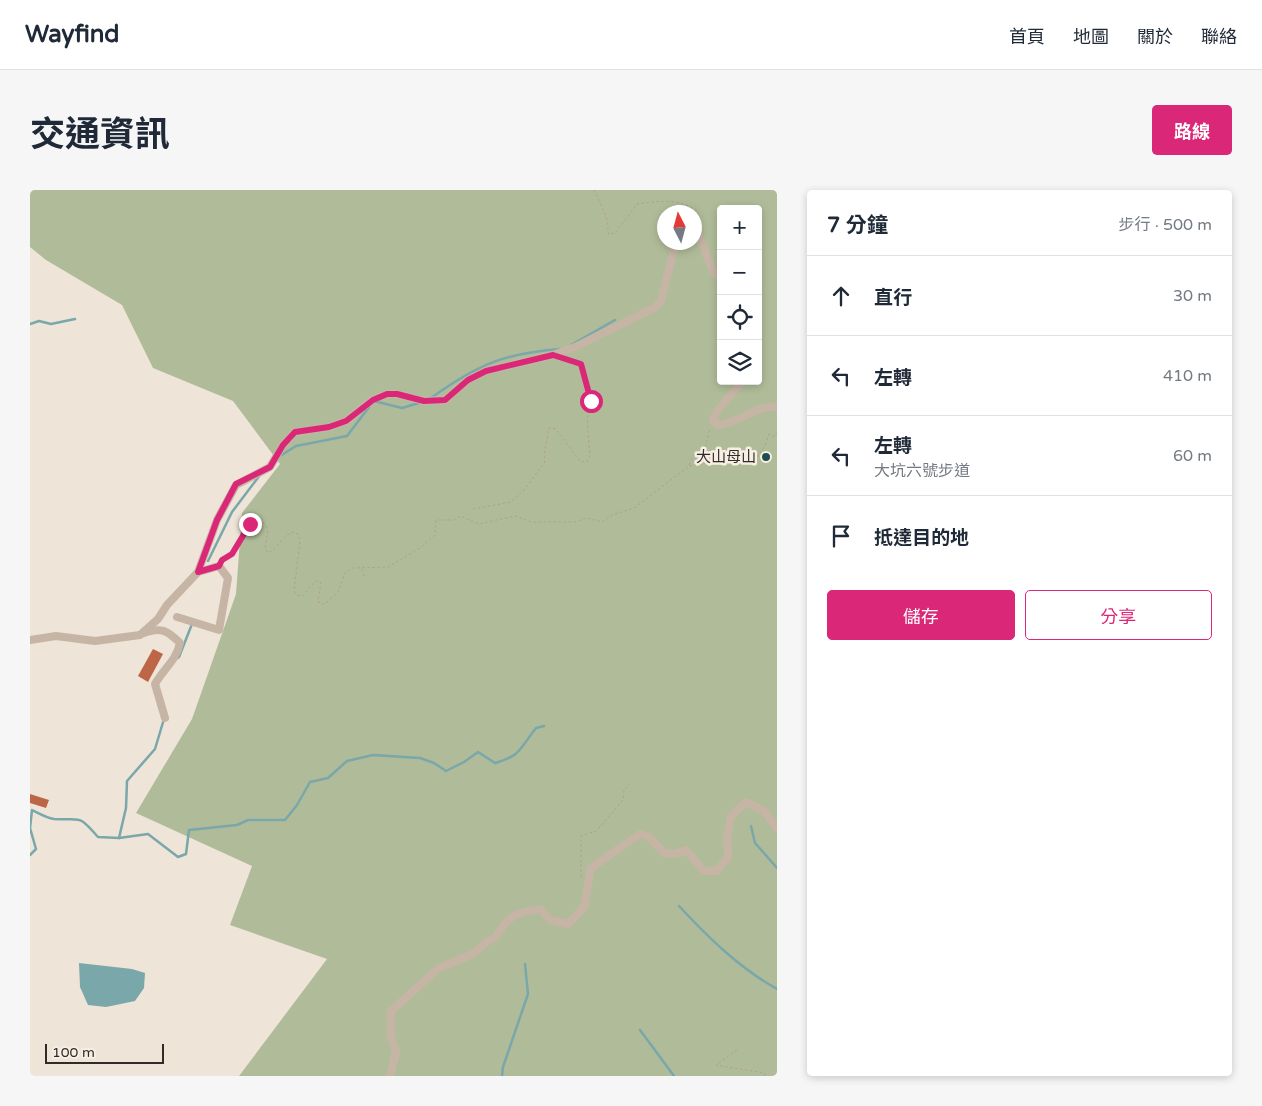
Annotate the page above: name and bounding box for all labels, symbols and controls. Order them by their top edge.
text: Wayfind [25,20,120,49]
text: 首頁 [1009,26,1045,48]
text: 地圖 [1073,26,1109,48]
text: 關於 [1137,26,1173,48]
text: 聯絡 [1201,26,1237,48]
button: 路線 [1152,105,1232,155]
text: 交通資訊 [30,114,170,156]
north arrow [657,205,702,250]
map controls [717,205,762,385]
button: + [717,205,762,250]
text: 7 分鐘 [827,213,888,238]
text: 步行 · 500 m [1119,215,1212,235]
button: − [717,250,762,295]
icon: ahead [827,282,855,310]
text: 30 m [1173,286,1212,306]
text: 直行 [874,287,912,309]
button: locate [717,295,762,340]
button: layers [717,340,762,385]
icon: left [827,362,855,390]
text: 410 m [1163,366,1212,386]
text: 左轉 [874,367,912,389]
route start [580,390,603,413]
text: 左轉 [874,435,912,457]
icon: left [827,442,855,470]
text: 60 m [1173,446,1212,466]
place label: 大山母山 [696,448,756,466]
marker: 大山母山 [760,451,772,463]
text: 大坑六號步道 [874,461,970,481]
route end [239,513,262,536]
icon: arrive [827,522,855,550]
text: 抵達目的地 [874,527,969,549]
button: 儲存 [827,590,1015,640]
button: 分享 [1025,590,1212,640]
scale bar [45,1041,164,1064]
text: 100 m [52,1044,95,1061]

